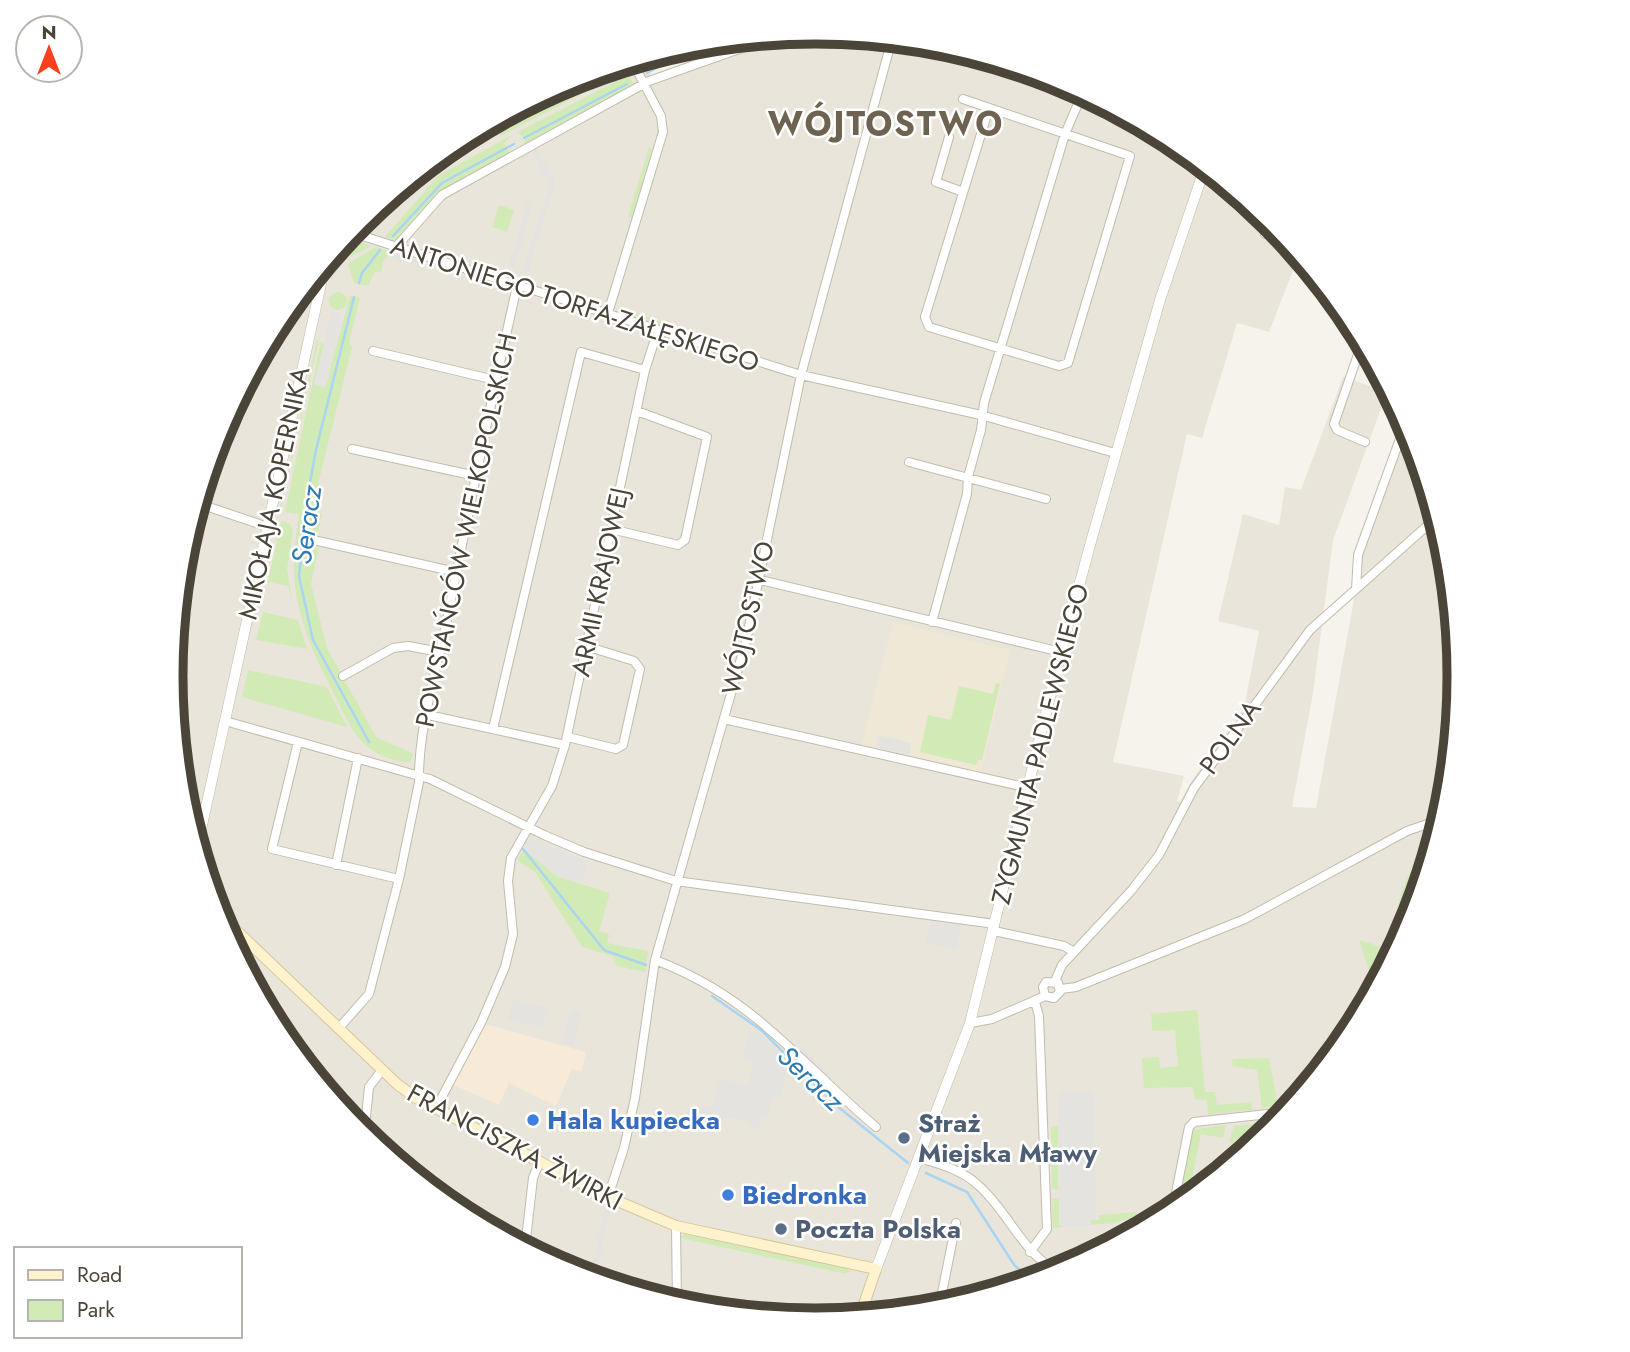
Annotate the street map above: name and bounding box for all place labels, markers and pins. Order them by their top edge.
place label: Hala kupiecka [547,1101,720,1139]
place label: Straż Miejska Mławy [918,1104,1098,1172]
marker: Hala kupiecka [525,1112,541,1128]
marker: Straż Miejska Mławy [896,1130,912,1146]
place label: Biedronka [742,1176,867,1214]
marker: Biedronka [720,1187,736,1203]
place label: Poczta Polska [795,1210,961,1248]
marker: Poczta Polska [773,1221,789,1237]

